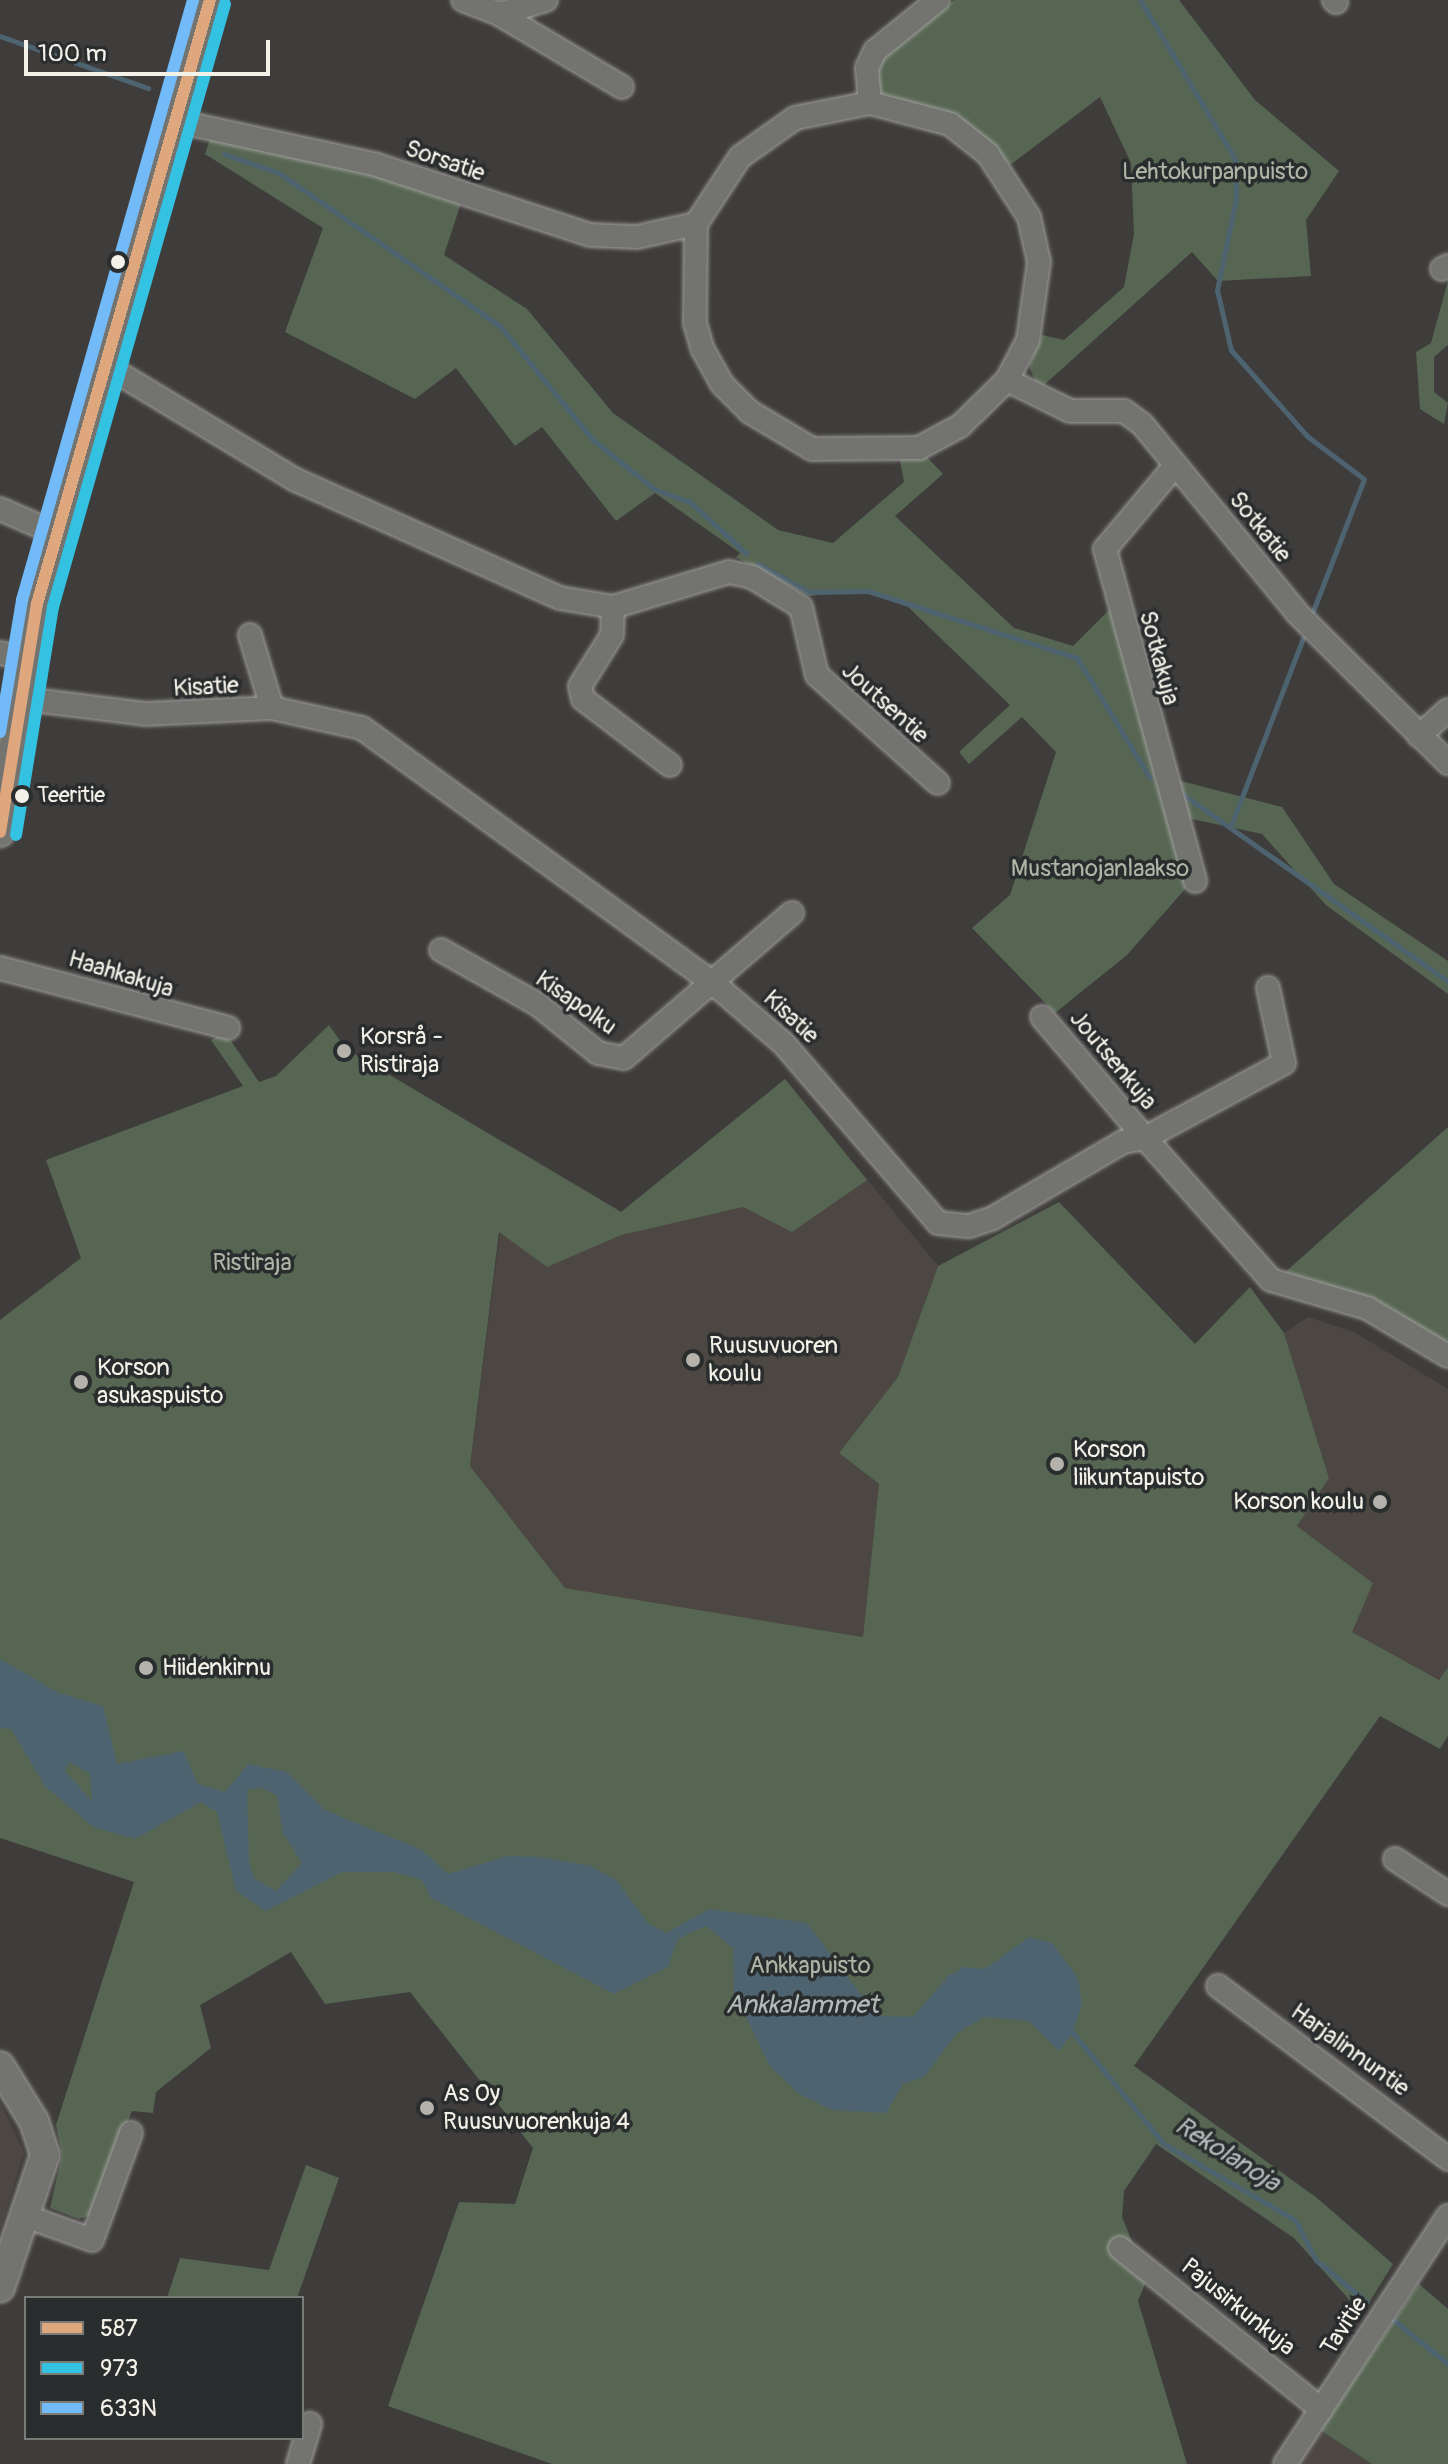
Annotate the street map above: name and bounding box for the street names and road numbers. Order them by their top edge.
street label: Sorsatie [401,134,489,188]
street label: Sotkatie [1223,486,1297,568]
street label: Sotkakuja [1133,608,1185,708]
street label: Joutsentie [835,656,935,750]
street label: Kisatie [172,671,240,703]
street label: Haahkakuja [65,944,177,1004]
street label: Kisapolku [530,965,622,1041]
street label: Kisatie [757,984,825,1050]
street label: Joutsenkuja [1063,1005,1163,1115]
street label: Harjalinnuntie [1285,1997,1415,2103]
street label: Pajusirkunkuja [1175,2252,1301,2362]
street label: Tavitie [1315,2291,1373,2361]

